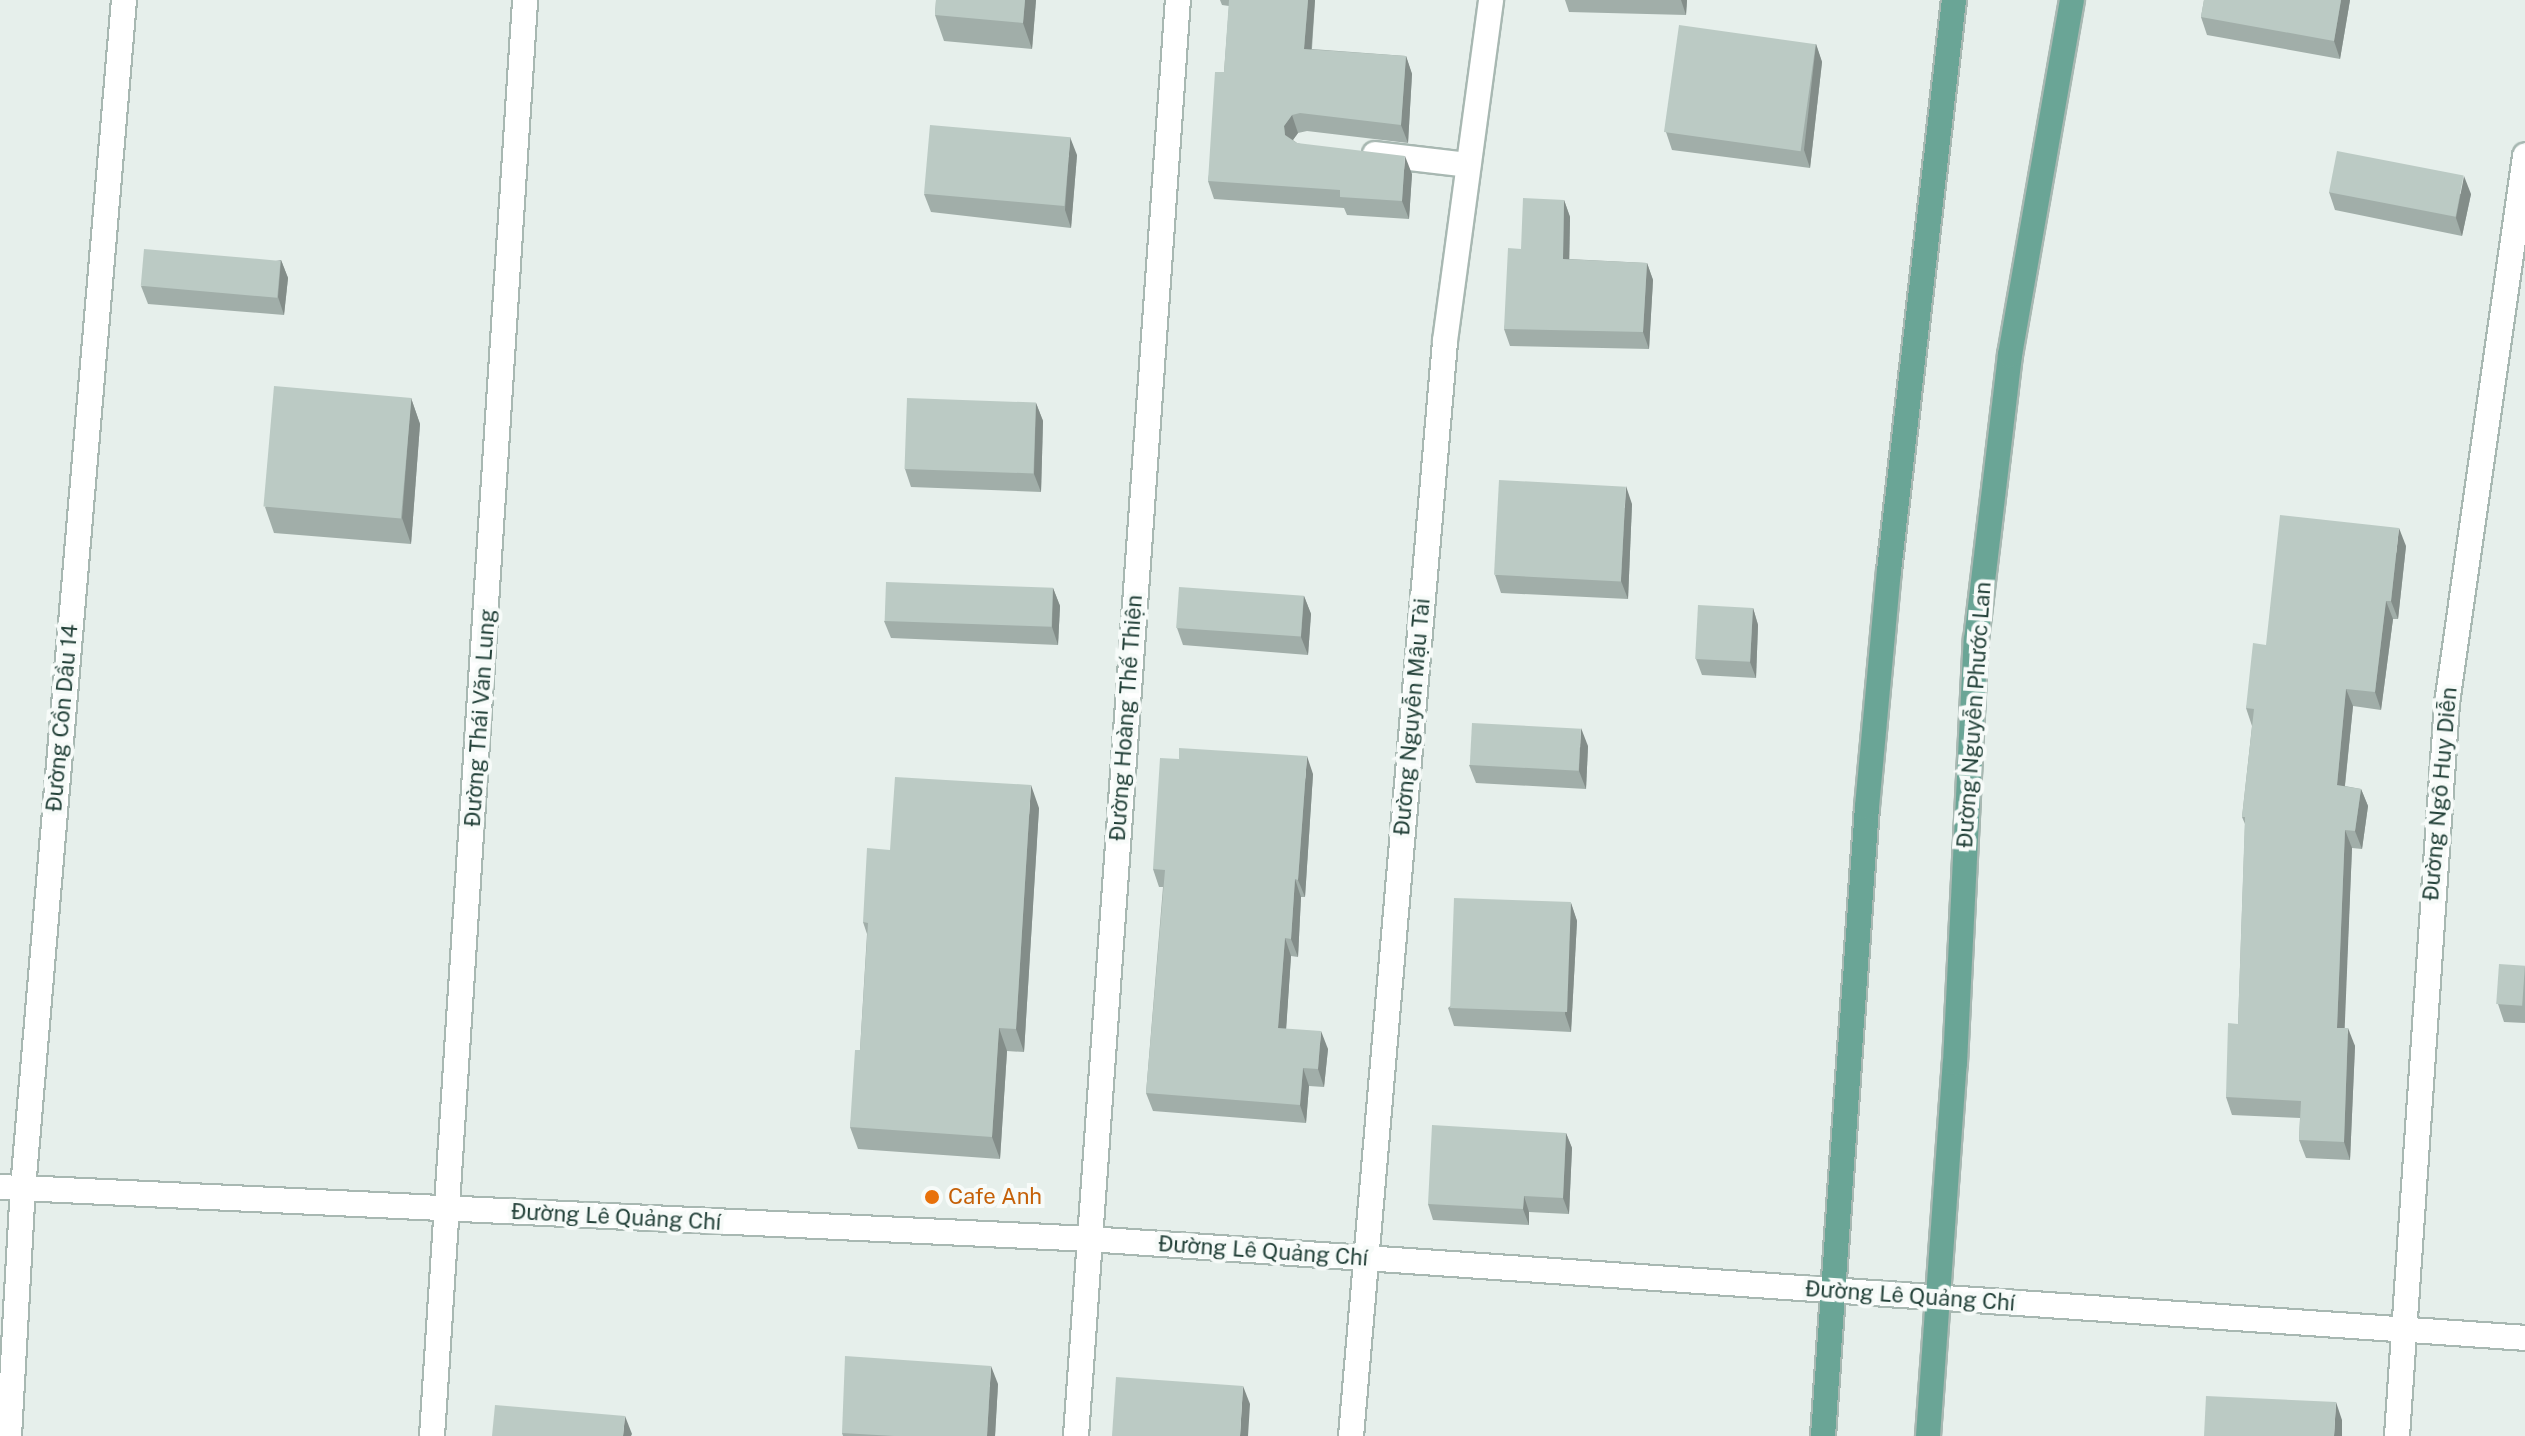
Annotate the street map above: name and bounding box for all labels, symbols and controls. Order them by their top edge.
street label: Đường Nguyễn Phước Lan [1952,581,1996,849]
street label: Đường Hoàng Thế Thiện [1104,594,1148,842]
street label: Đường Nguyễn Mậu Tài [1388,597,1436,837]
street label: Đường Thái Văn Lung [459,608,501,828]
street label: Đường Cồn Dầu 14 [41,623,83,813]
street label: Đường Ngô Huy Diễn [2418,686,2462,902]
place label: Cafe Anh [948,1184,1042,1210]
marker: Cafe Anh [923,1188,941,1206]
street label: Đường Lê Quảng Chí [510,1198,722,1236]
street label: Đường Lê Quảng Chí [1157,1230,1369,1272]
street label: Đường Lê Quảng Chí [1804,1275,2016,1317]

